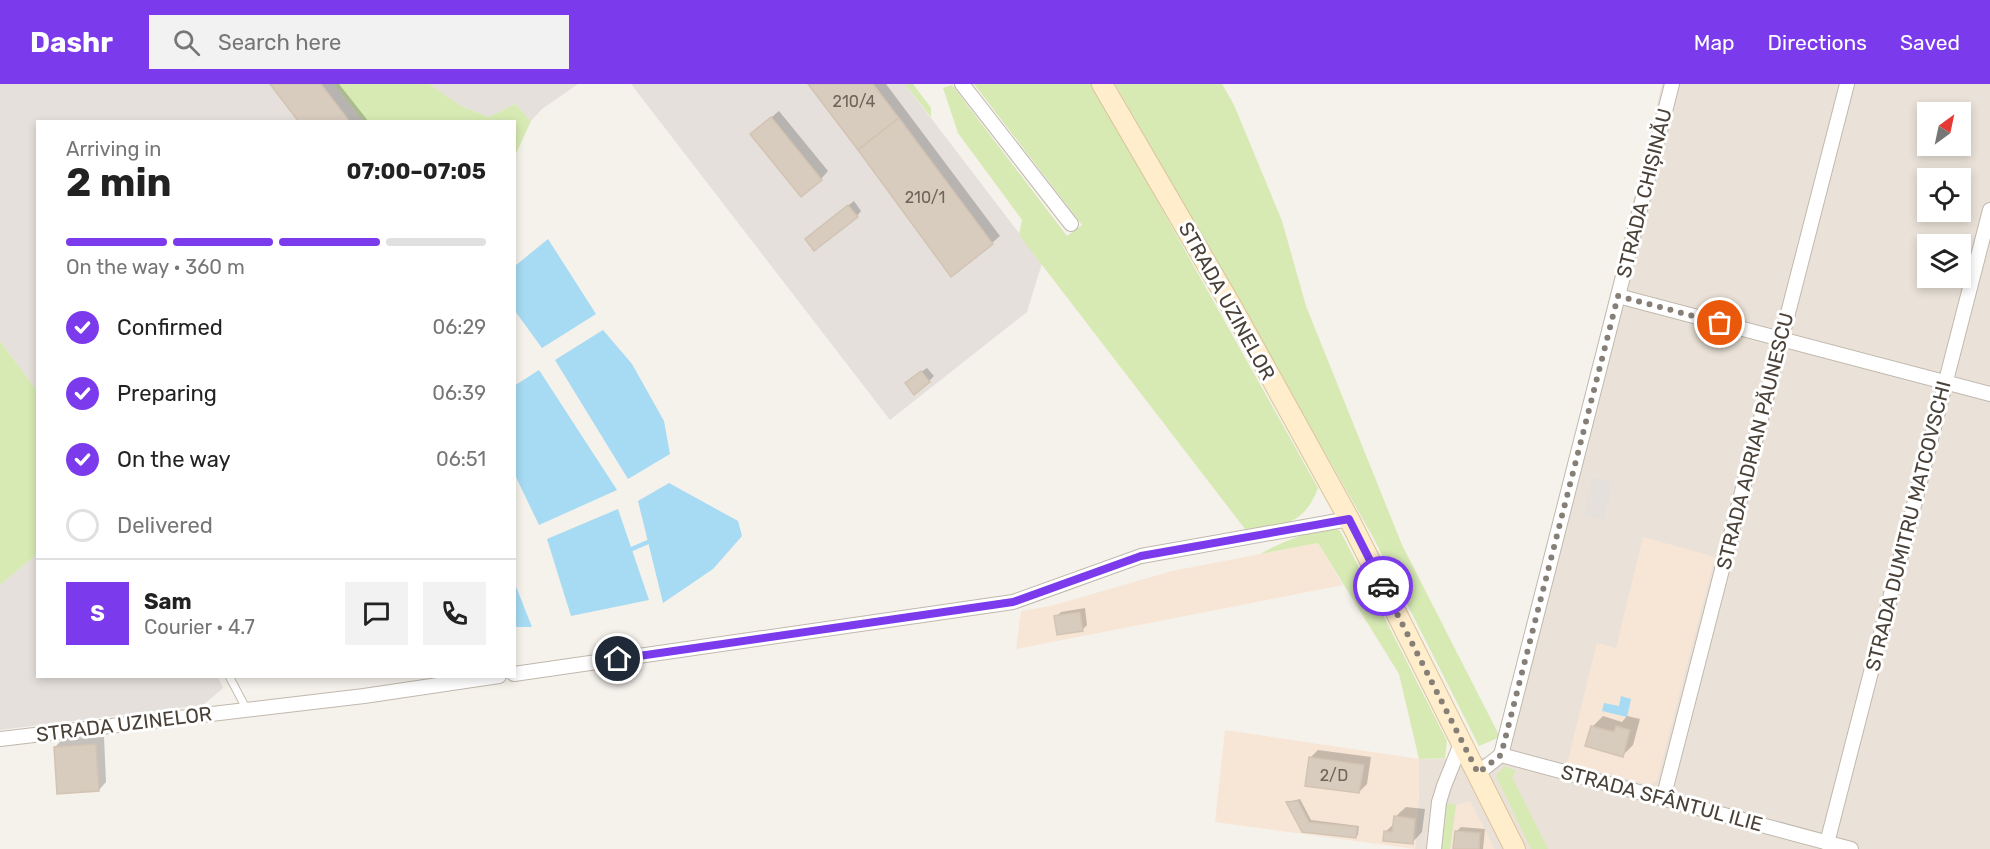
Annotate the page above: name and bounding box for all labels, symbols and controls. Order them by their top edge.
search box [149,15,569,69]
text: Dashr [30,26,113,59]
icon: search [170,26,203,59]
text: Search here [218,29,341,56]
text: Map [1694,30,1735,55]
text: Directions [1768,30,1867,55]
text: Saved [1900,30,1960,55]
house number: 210/4 [833,92,875,111]
north arrow [1917,102,1971,156]
map controls [1917,102,1971,288]
street label: STRADA CHIȘINĂU [1611,106,1677,280]
text: Arriving in [66,137,161,161]
text: 07:00–07:05 [346,158,486,185]
text: 2 min [66,160,172,206]
button: locate [1917,168,1971,222]
house number: 210/1 [905,188,945,207]
street label: STRADA UZINELOR [1174,218,1280,384]
button: layers [1917,234,1971,288]
text: On the way · 360 m [66,255,245,279]
pin [1694,297,1745,348]
icon: bag [1703,306,1736,339]
street label: STRADA ADRIAN PĂUNESCU [1711,310,1799,572]
icon: check [66,311,99,344]
text: Confirmed [117,314,223,341]
text: 06:29 [433,315,486,339]
icon: check [66,377,99,410]
street label: STRADA DUMITRU MATCOVSCHI [1860,378,1956,674]
text: Preparing [117,380,217,407]
text: 06:39 [432,381,486,405]
icon: check [66,443,99,476]
text: On the way [117,446,231,473]
text: 06:51 [436,447,486,471]
text: Delivered [117,512,213,539]
courier [1353,556,1413,616]
icon: car [1367,570,1400,603]
button: chat [345,582,408,645]
button: phone [423,582,486,645]
text: Sam [144,588,192,615]
text: S [90,600,105,627]
text: Courier · 4.7 [144,615,255,639]
pin [592,633,643,684]
icon: home [601,642,634,675]
street label: STRADA UZINELOR [35,701,213,747]
street label: STRADA SFÂNTUL ILIE [1559,760,1765,836]
house number: 2/D [1320,766,1348,785]

